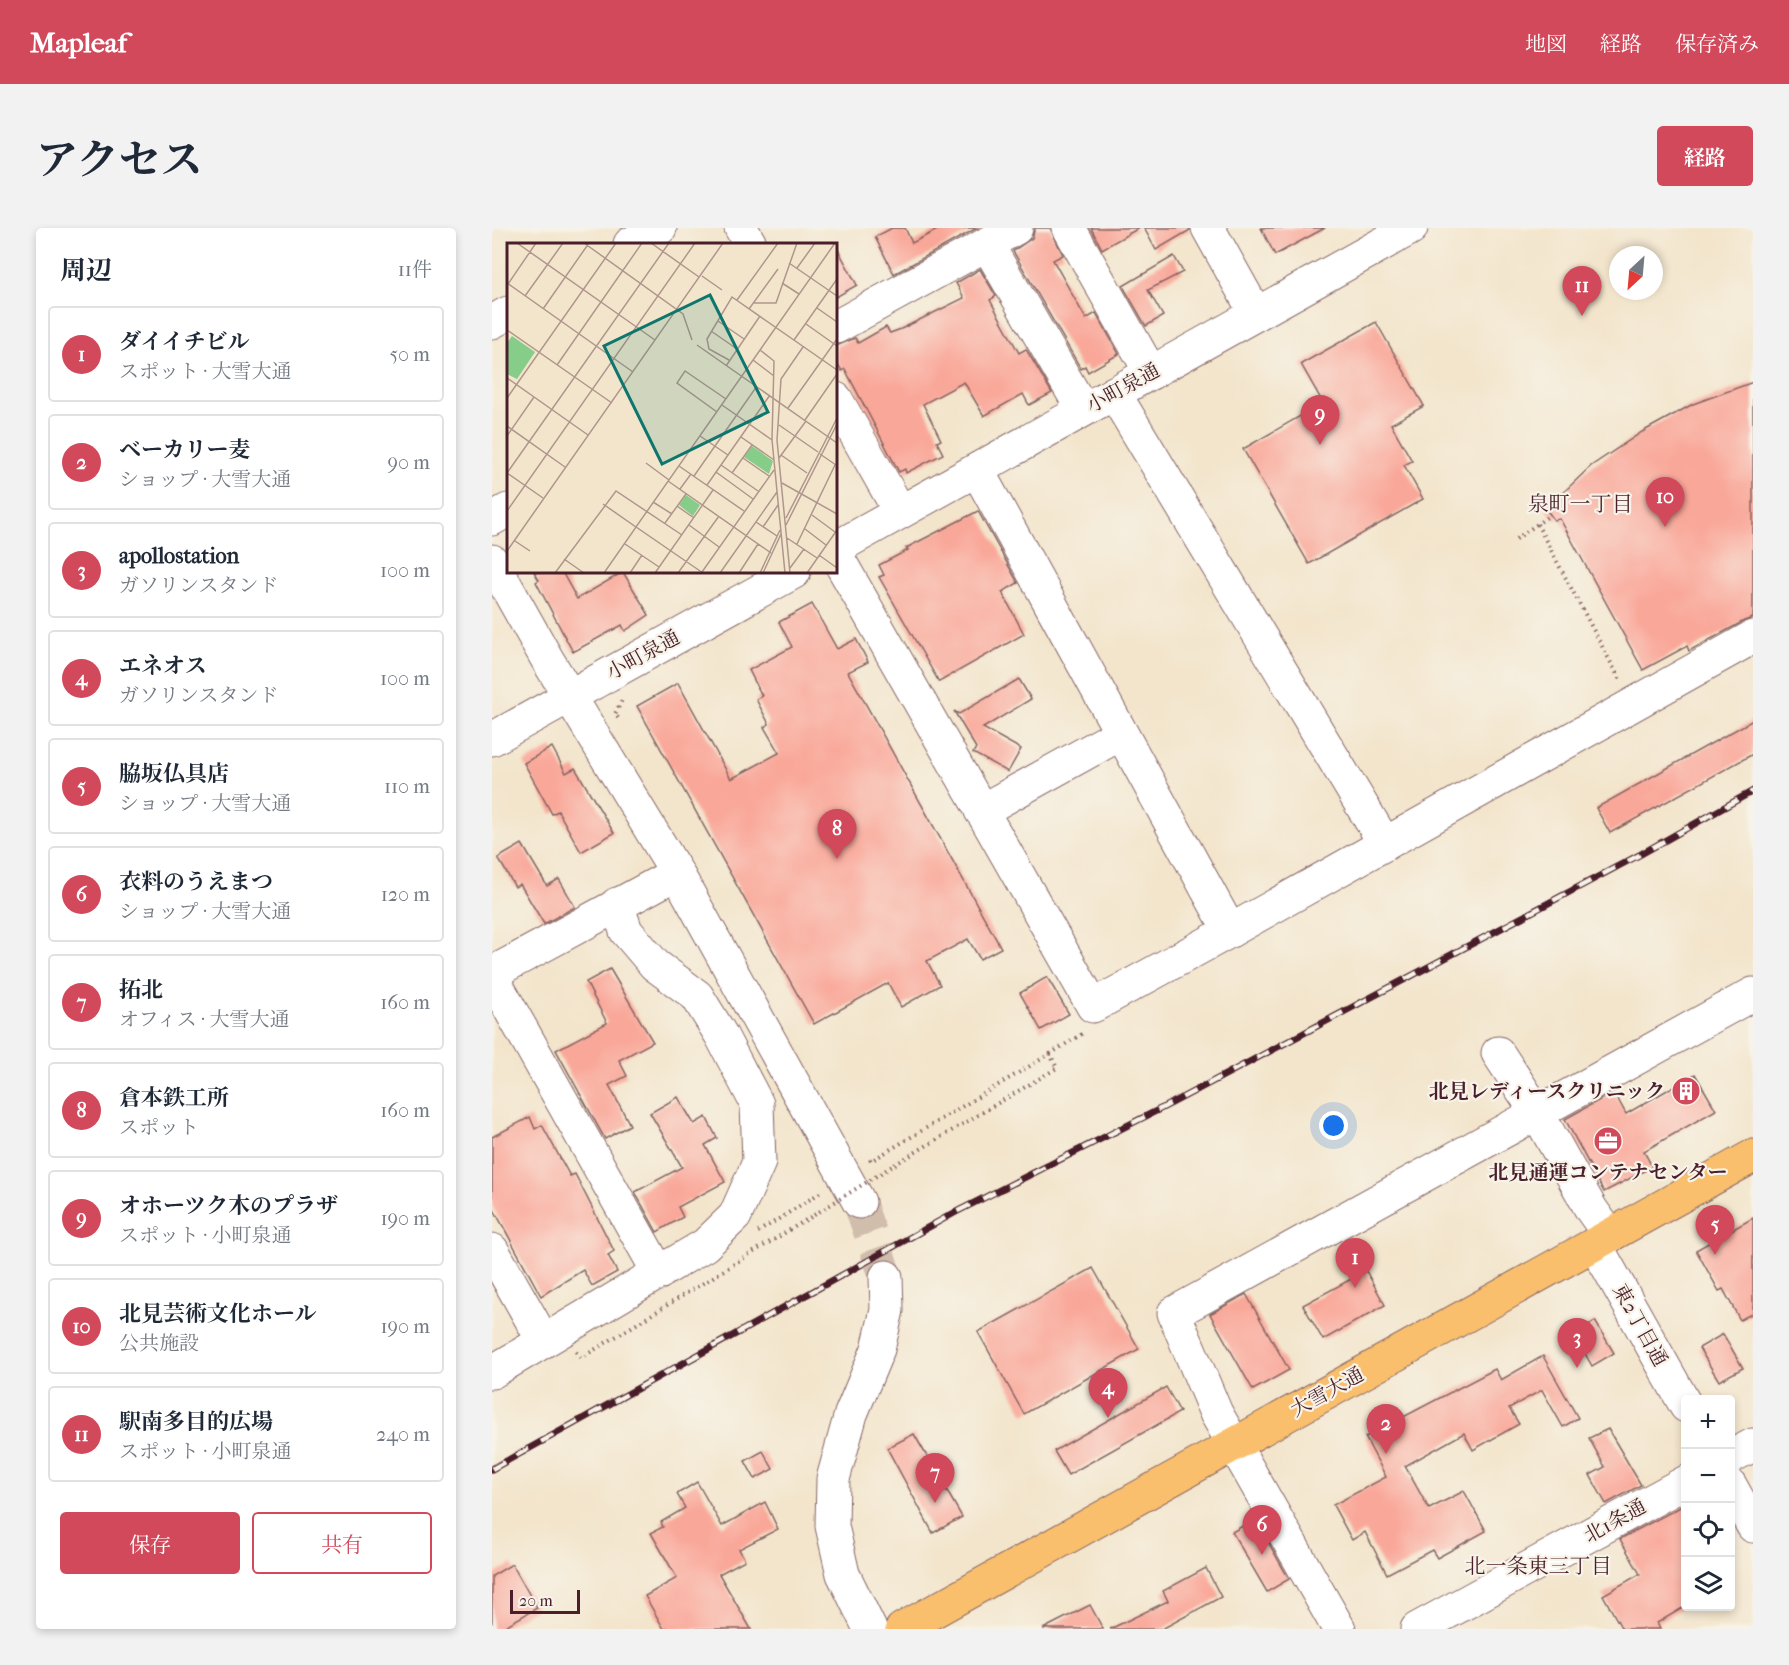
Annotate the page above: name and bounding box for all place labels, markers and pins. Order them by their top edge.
pin: 11 [1562,266,1602,316]
pin: 9 [1300,396,1340,445]
pin: 10 [1646,478,1684,527]
pin: 8 [818,810,856,859]
building icon: 北見レディースクリニック [1670,1075,1702,1107]
place label: 北見レディースクリニック [1429,1080,1665,1103]
office icon: 北見通運コンテナセンター [1592,1125,1624,1157]
place label: 北見通運コンテナセンター [1489,1161,1727,1184]
pin: 5 [1696,1206,1734,1255]
pin: 1 [1336,1238,1374,1288]
pin: 3 [1558,1318,1596,1368]
pin: 4 [1088,1368,1128,1418]
pin: 2 [1366,1404,1406,1454]
pin: 7 [916,1454,954,1503]
pin: 6 [1242,1506,1282,1555]

